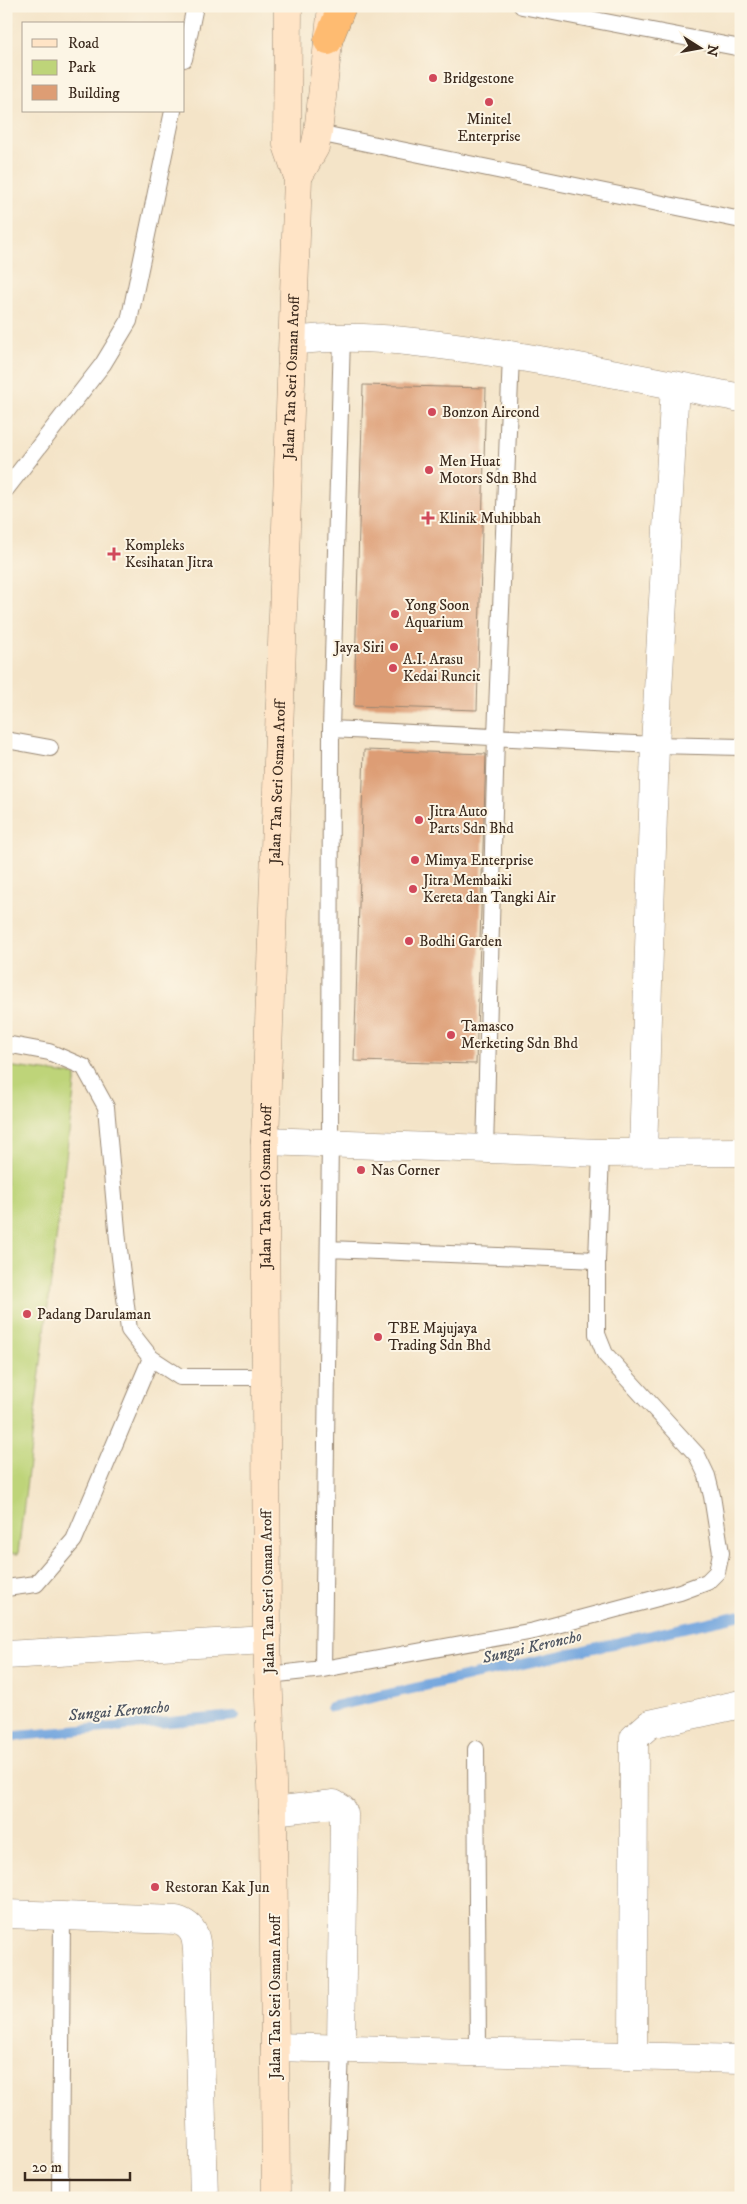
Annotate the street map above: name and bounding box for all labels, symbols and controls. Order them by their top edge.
legend [22,22,185,112]
north arrow [674,22,724,72]
text: Road [68,34,100,53]
text: N [702,43,722,58]
text: Park [68,58,97,77]
place label: Bridgestone [443,69,514,88]
marker: Bridgestone [427,72,439,84]
text: Building [68,84,120,103]
marker: Minitel Enterprise [483,96,495,108]
place label: Minitel Enterprise [457,110,521,146]
street label: Jalan Tan Seri Osman Aroff [279,293,304,462]
place label: Bonzon Aircond [442,403,540,422]
marker: Bonzon Aircond [426,406,438,418]
place label: Men Huat Motors Sdn Bhd [439,452,537,488]
marker: Men Huat Motors Sdn Bhd [423,464,435,476]
place label: Klinik Muhibbah [439,509,541,528]
marker: Klinik Muhibbah [421,511,435,525]
place label: Kompleks Kesihatan Jitra [125,536,214,572]
marker: Kompleks Kesihatan Jitra [107,547,121,561]
place label: Yong Soon Aquarium [405,596,470,632]
marker: Yong Soon Aquarium [389,608,401,620]
place label: Jaya Siri [332,638,384,657]
marker: Jaya Siri [388,641,400,653]
place label: A.I. Arasu Kedai Runcit [403,650,481,686]
marker: A.I. Arasu Kedai Runcit [387,662,399,674]
street label: Jalan Tan Seri Osman Aroff [265,698,290,866]
place label: Jitra Auto Parts Sdn Bhd [427,802,514,838]
marker: Jitra Auto Parts Sdn Bhd [413,814,425,826]
place label: Mimya Enterprise [425,851,534,870]
marker: Mimya Enterprise [409,854,421,866]
place label: Jitra Membaiki Kereta dan Tangki Air [421,871,556,907]
marker: Jitra Membaiki Kereta dan Tangki Air [407,883,419,895]
place label: Bodhi Garden [419,932,502,951]
marker: Bodhi Garden [403,935,415,947]
place label: Tamasco Merketing Sdn Bhd [461,1017,578,1053]
marker: Tamasco Merketing Sdn Bhd [445,1029,457,1041]
street label: Jalan Tan Seri Osman Aroff [255,1102,276,1271]
place label: Nas Corner [371,1161,440,1180]
marker: Nas Corner [355,1164,367,1176]
place label: Padang Darulaman [37,1305,151,1324]
marker: Padang Darulaman [21,1308,33,1320]
place label: TBE Majujaya Trading Sdn Bhd [388,1319,491,1355]
marker: TBE Majujaya Trading Sdn Bhd [372,1331,384,1343]
street label: Jalan Tan Seri Osman Aroff [257,1508,279,1676]
water label: Sungai Keroncho [479,1626,584,1668]
water label: Sungai Keroncho [67,1697,170,1725]
place label: Restoran Kak Jun [165,1878,270,1897]
marker: Restoran Kak Jun [149,1881,161,1893]
street label: Jalan Tan Seri Osman Aroff [266,1913,285,2081]
scale bar [25,2149,130,2181]
text: 20 m [32,2158,62,2177]

